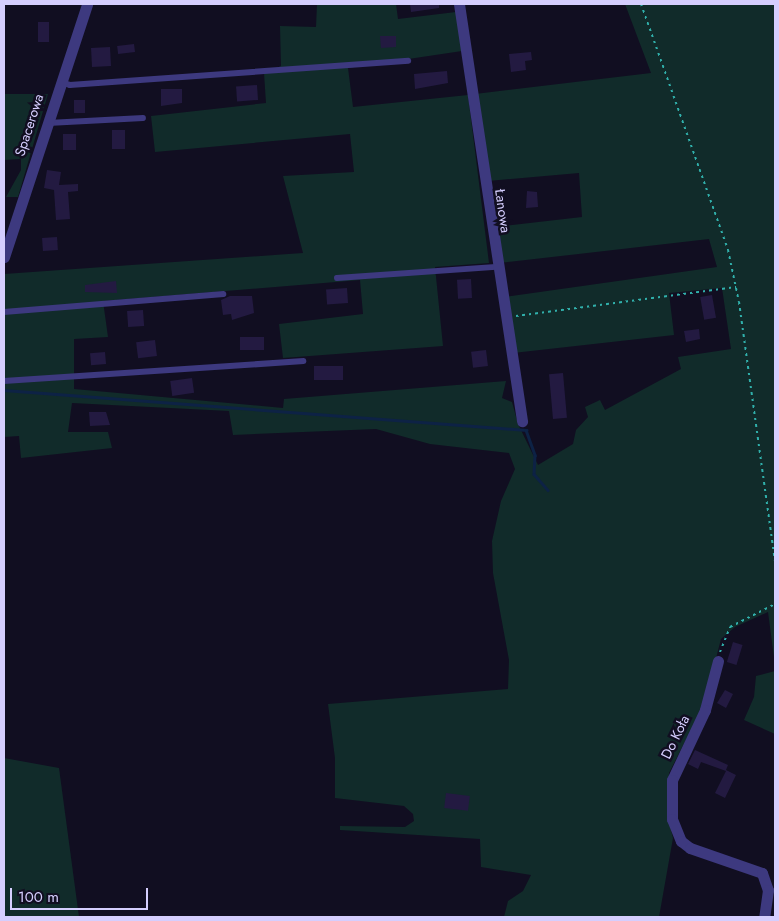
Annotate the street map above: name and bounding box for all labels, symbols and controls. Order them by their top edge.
street label: Spacerowa [11,92,47,158]
street label: Łanowa [492,188,514,234]
street label: Do Koła [657,712,693,762]
scale bar [12,878,150,910]
text: 100 m [18,886,59,908]

